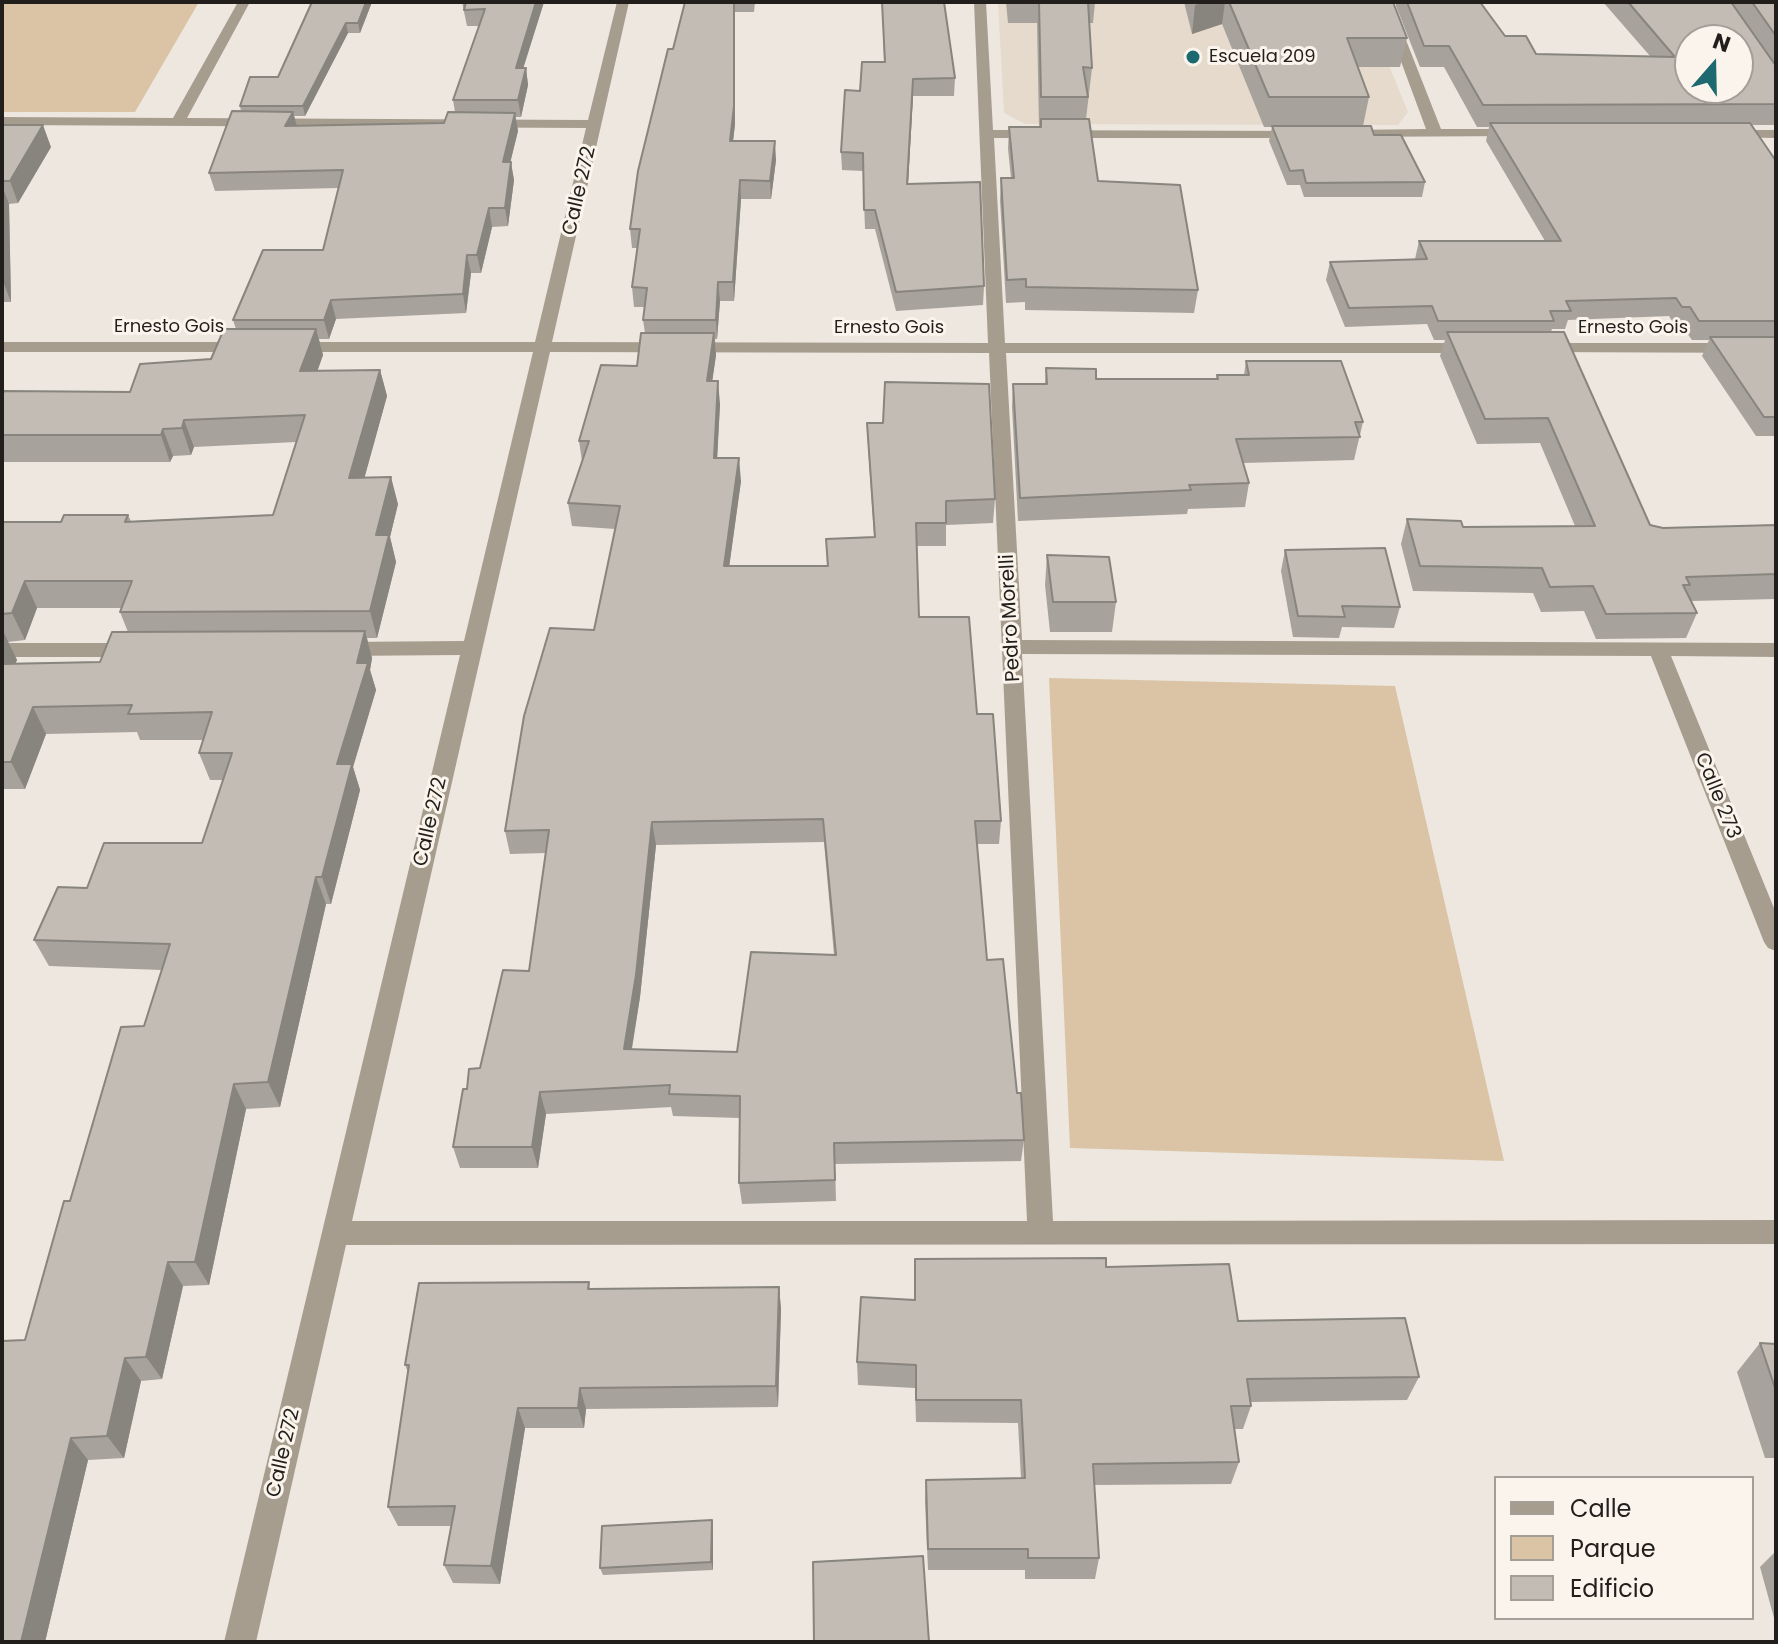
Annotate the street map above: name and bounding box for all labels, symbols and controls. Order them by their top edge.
north arrow [1674,24,1754,104]
text: N [1709,25,1735,60]
place label: Escuela 209 [1209,46,1316,68]
marker: Escuela 209 [1184,48,1202,66]
street label: Calle 272 [558,144,602,238]
street label: Ernesto Gois [114,316,224,338]
street label: Ernesto Gois [834,317,944,339]
street label: Ernesto Gois [1578,317,1688,339]
street label: Pedro Morelli [996,554,1026,682]
street label: Calle 273 [1689,749,1745,843]
street label: Calle 272 [409,775,453,869]
street label: Calle 272 [262,1406,306,1500]
legend [1494,1476,1754,1620]
text: Calle [1570,1492,1631,1525]
text: Parque [1570,1532,1656,1565]
text: Edificio [1570,1572,1654,1605]

